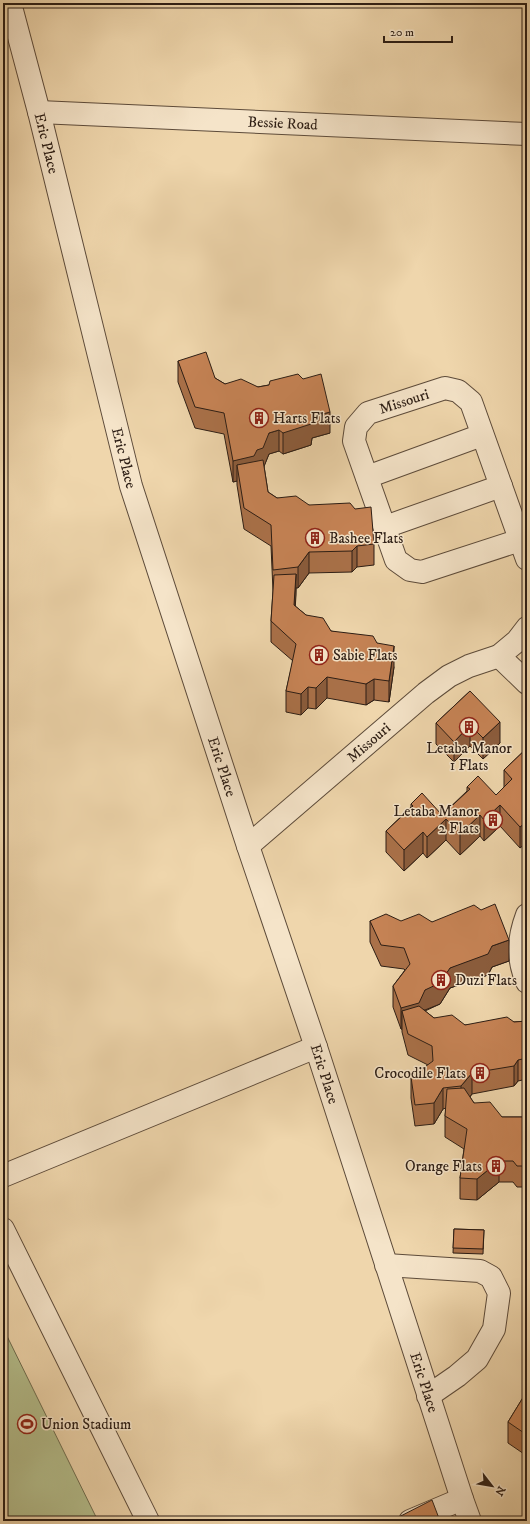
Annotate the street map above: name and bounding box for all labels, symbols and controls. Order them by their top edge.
scale bar [384,18,452,44]
text: 20 m [390,25,414,40]
street label: Eric Place [30,111,63,176]
street label: Bessie Road [247,112,319,134]
street label: Missouri [376,384,432,418]
building icon: Harts Flats [248,407,270,429]
place label: Harts Flats [273,409,340,428]
street label: Eric Place [107,426,141,490]
building icon: Bashee Flats [304,527,326,549]
place label: Bashee Flats [329,529,403,548]
building icon: Sabie Flats [308,644,330,666]
place label: Sabie Flats [333,646,397,665]
building icon: Letaba Manor 1 Flats [458,716,480,738]
street label: Missouri [343,718,394,766]
street label: Eric Place [204,734,241,799]
place label: Letaba Manor 1 Flats [426,739,512,775]
place label: Letaba Manor 2 Flats [393,802,479,838]
building icon: Letaba Manor 2 Flats [482,809,504,831]
building icon: Duzi Flats [430,969,452,991]
place label: Duzi Flats [455,971,517,990]
street label: Eric Place [306,1042,343,1106]
building icon: Crocodile Flats [469,1062,491,1084]
place label: Crocodile Flats [374,1064,466,1083]
building icon: Orange Flats [485,1155,507,1177]
place label: Orange Flats [405,1157,482,1176]
street label: Eric Place [406,1350,443,1415]
sports icon: Union Stadium [16,1413,38,1435]
place label: Union Stadium [41,1415,131,1434]
north arrow [472,1466,512,1506]
text: N [491,1483,508,1498]

